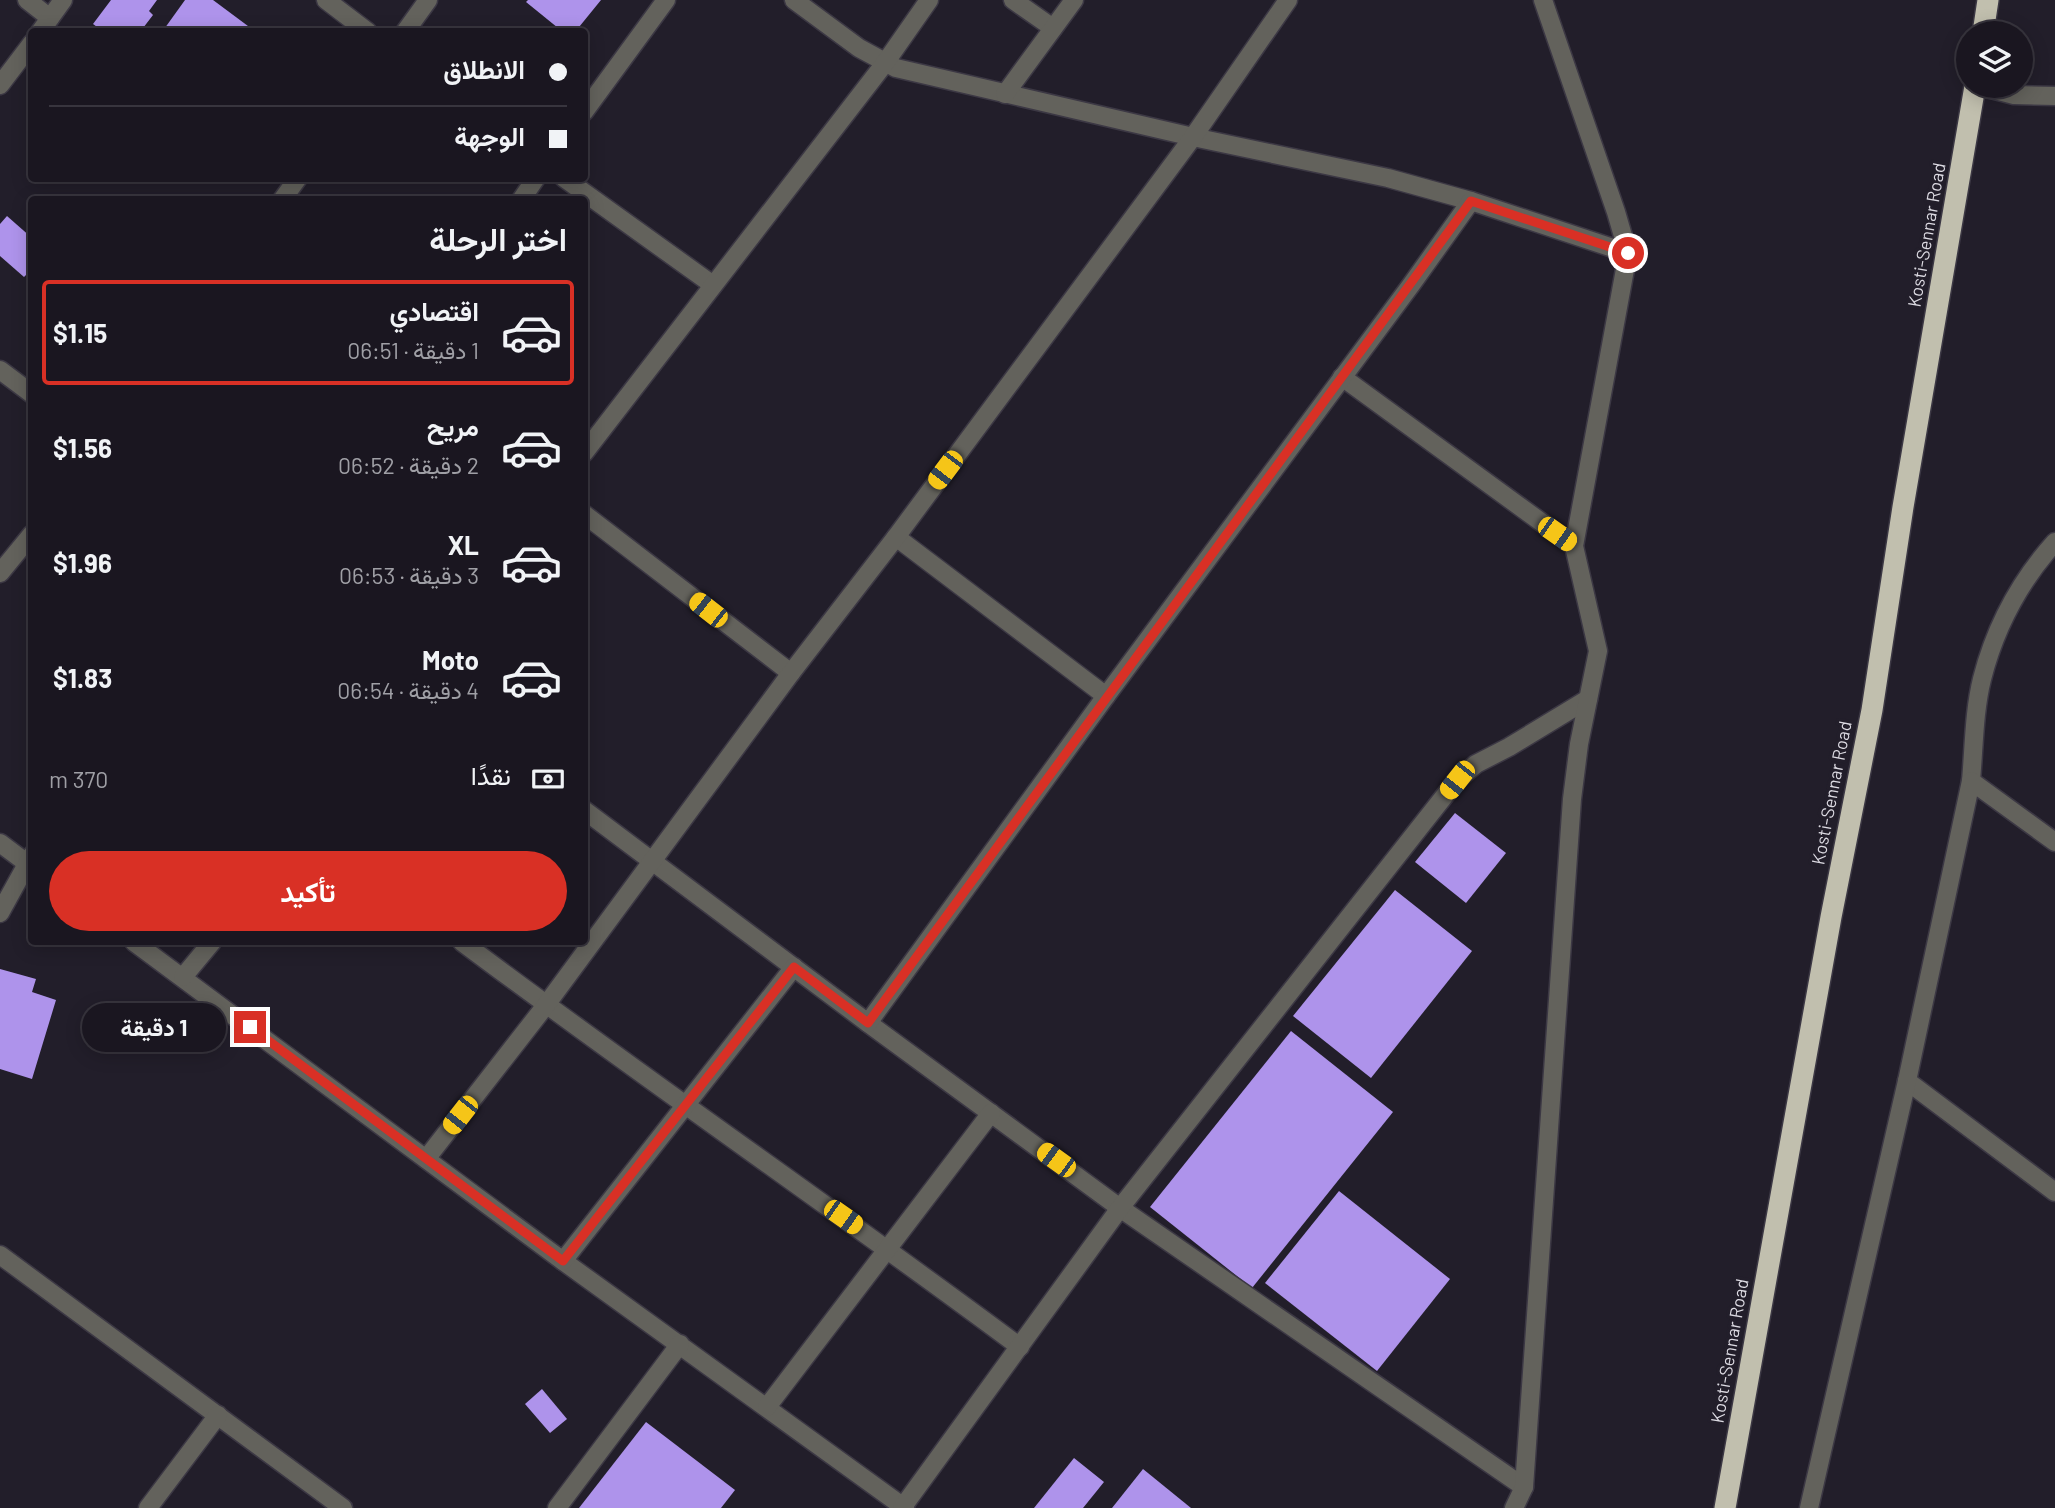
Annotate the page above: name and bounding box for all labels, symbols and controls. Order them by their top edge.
map controls [1956,21,2033,98]
button: layers [1956,21,2033,98]
text: الانطلاق [443,53,525,84]
text: الوجهة [454,120,525,151]
street label: Kosti-Sennar Road [1902,161,1950,309]
text: اختر الرحلة [429,219,567,257]
route start [1612,237,1644,269]
text: اقتصادي [390,295,479,326]
icon: car [500,301,563,364]
text: $1.15 [53,317,107,348]
text: 1 دقيقة · 06:51 [347,336,479,364]
text: مريح [427,410,479,441]
icon: car [500,416,563,479]
text: $1.56 [53,432,112,463]
car [924,447,967,493]
text: 2 دقيقة · 06:52 [338,451,479,479]
car [1534,513,1581,555]
text: XL [448,529,479,560]
icon: car [500,531,563,594]
text: $1.96 [53,547,112,578]
text: 3 دقيقة · 06:53 [339,561,479,589]
car [685,589,732,631]
text: Moto [422,644,479,675]
icon: car [500,646,563,709]
text: $1.83 [53,662,112,693]
text: 4 دقيقة · 06:54 [337,676,479,704]
street label: Kosti-Sennar Road [1806,719,1856,867]
car [1436,757,1479,803]
text: نقدًا [471,759,511,790]
icon: cash [529,760,567,798]
text: 370 m [49,765,108,793]
button: تأكيد [49,851,567,931]
callout: 1 دقيقة [82,1002,226,1052]
route end [234,1011,266,1043]
text: 1 دقيقة [121,1013,188,1041]
car [439,1092,482,1138]
car [1033,1139,1080,1181]
car [820,1196,867,1238]
street label: Kosti-Sennar Road [1705,1277,1753,1425]

